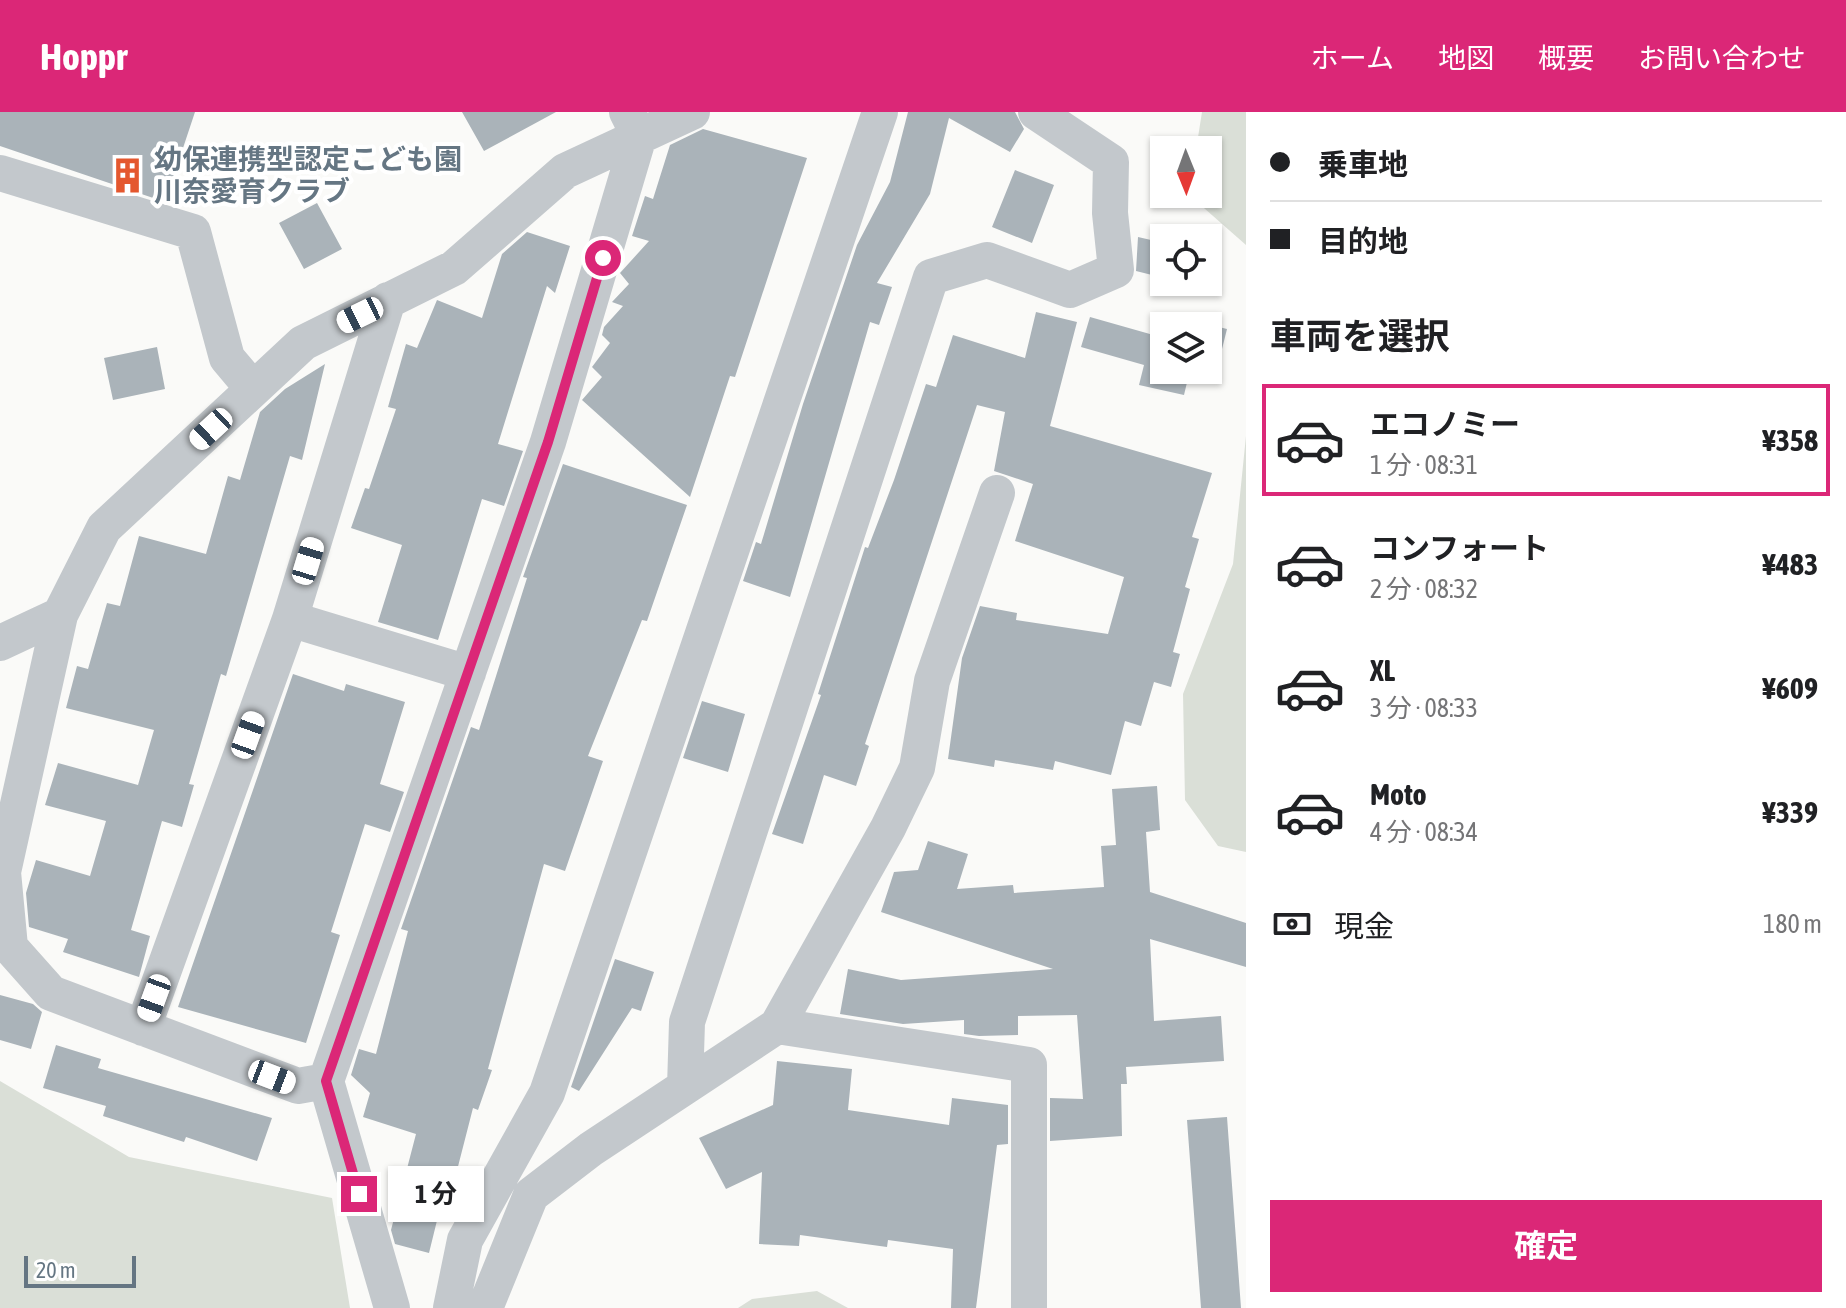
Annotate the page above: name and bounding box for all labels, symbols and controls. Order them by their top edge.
text: Hoppr [40,35,127,78]
text: ホーム [1311,42,1394,74]
text: 地図 [1438,42,1494,74]
text: 概要 [1538,42,1594,74]
text: お問い合わせ [1638,42,1806,74]
north arrow [1150,136,1222,208]
map controls [1150,136,1222,384]
place label: 幼保連携型認定こども園 川奈愛育クラブ [154,143,462,207]
text: 乗車地 [1318,147,1408,181]
building icon: 幼保連携型認定こども園 川奈愛育クラブ [109,156,147,194]
button: locate [1150,224,1222,296]
text: 目的地 [1318,224,1408,258]
route start [585,240,621,276]
car [333,294,387,336]
button: layers [1150,312,1222,384]
text: 車両を選択 [1270,315,1450,357]
car [185,404,237,454]
icon: car [1274,404,1346,476]
text: エコノミー [1370,407,1520,441]
text: ¥358 [1762,423,1818,457]
text: 1 分 · 08:31 [1370,450,1478,480]
icon: car [1274,528,1346,600]
text: コンフォート [1370,531,1549,565]
car [290,535,326,587]
text: ¥483 [1762,547,1818,581]
text: 2 分 · 08:32 [1370,574,1478,604]
icon: car [1274,652,1346,724]
text: XL [1370,653,1395,687]
text: ¥609 [1762,671,1818,705]
text: 3 分 · 08:33 [1370,693,1478,723]
car [229,708,267,762]
icon: car [1274,776,1346,848]
text: Moto [1370,777,1427,811]
text: ¥339 [1762,795,1818,829]
text: 4 分 · 08:34 [1370,817,1478,847]
icon: cash [1270,902,1314,946]
text: 現金 [1334,909,1394,943]
text: 180 m [1763,909,1822,939]
car [135,971,173,1025]
car [245,1057,299,1097]
callout: 1 分 [387,1166,483,1222]
route end [341,1176,377,1212]
text: 1 分 [415,1179,457,1209]
button: 確定 [1270,1200,1822,1292]
scale bar [24,1252,136,1288]
text: 20 m [36,1257,76,1283]

